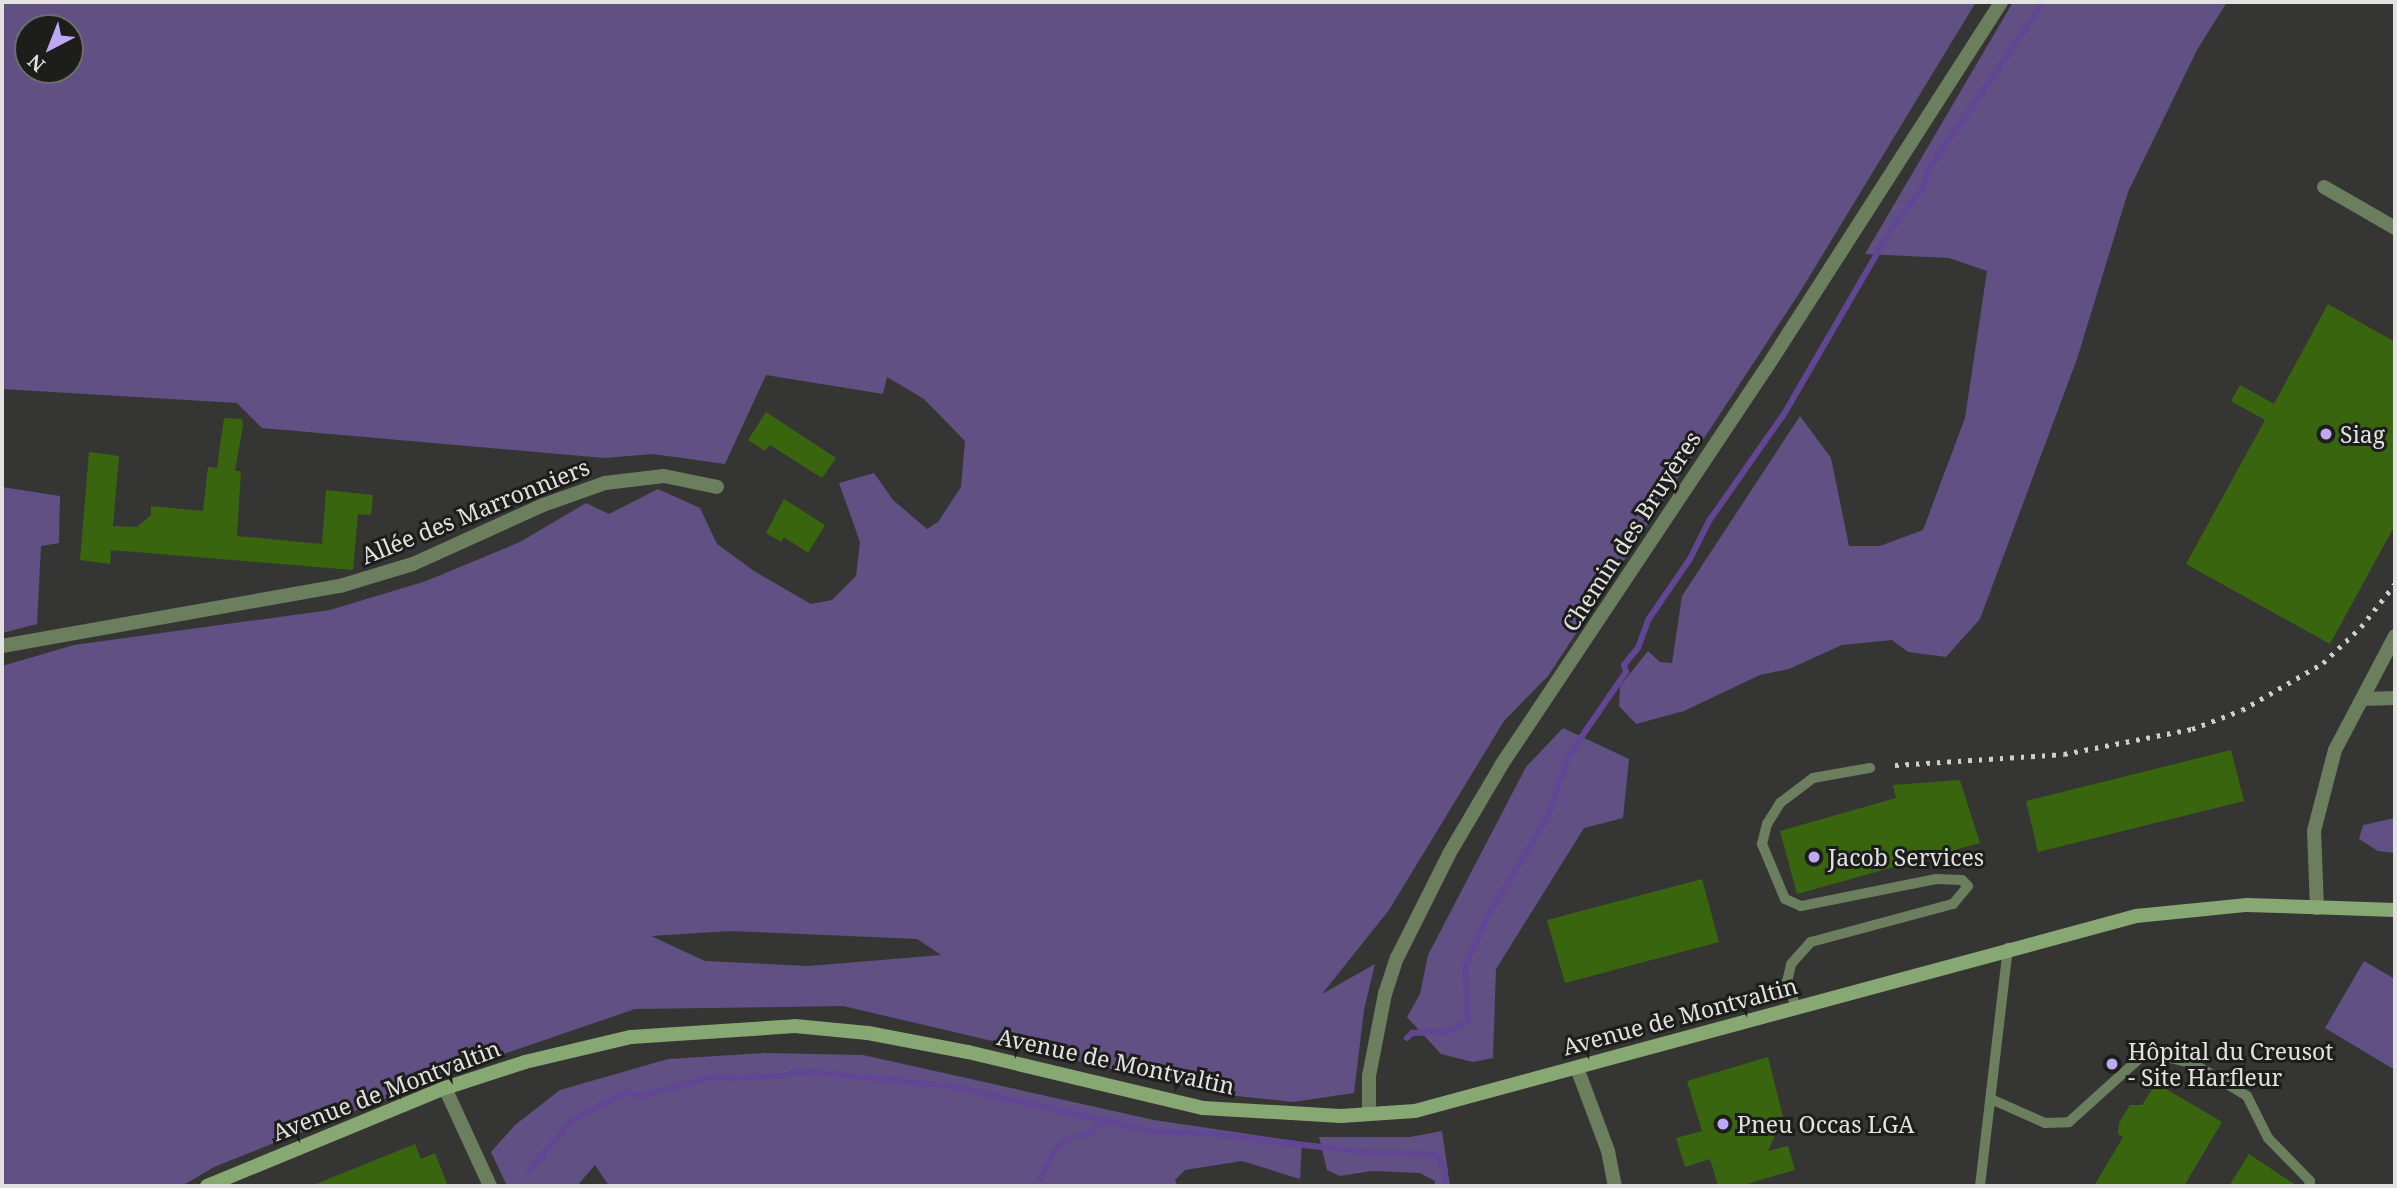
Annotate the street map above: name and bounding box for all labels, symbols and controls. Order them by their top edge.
north arrow [14,14,84,84]
text: N [22,48,51,78]
place label: Siag [2340,420,2385,448]
street label: Chemin des Bruyères [1556,426,1706,636]
marker: Siag [2318,426,2334,442]
street label: Allée des Marronniers [357,453,593,569]
place label: Jacob Services [1828,843,1984,871]
marker: Jacob Services [1806,849,1822,865]
street label: Avenue de Montvaltin [1560,971,1800,1061]
street label: Avenue de Montvaltin [995,1022,1237,1100]
street label: Avenue de Montvaltin [268,1034,504,1146]
place label: Hôpital du Creusot - Site Harfleur [2128,1037,2333,1091]
marker: Hôpital du Creusot - Site Harfleur [2102,1054,2122,1074]
place label: Pneu Occas LGA [1737,1110,1915,1138]
marker: Pneu Occas LGA [1715,1116,1731,1132]

